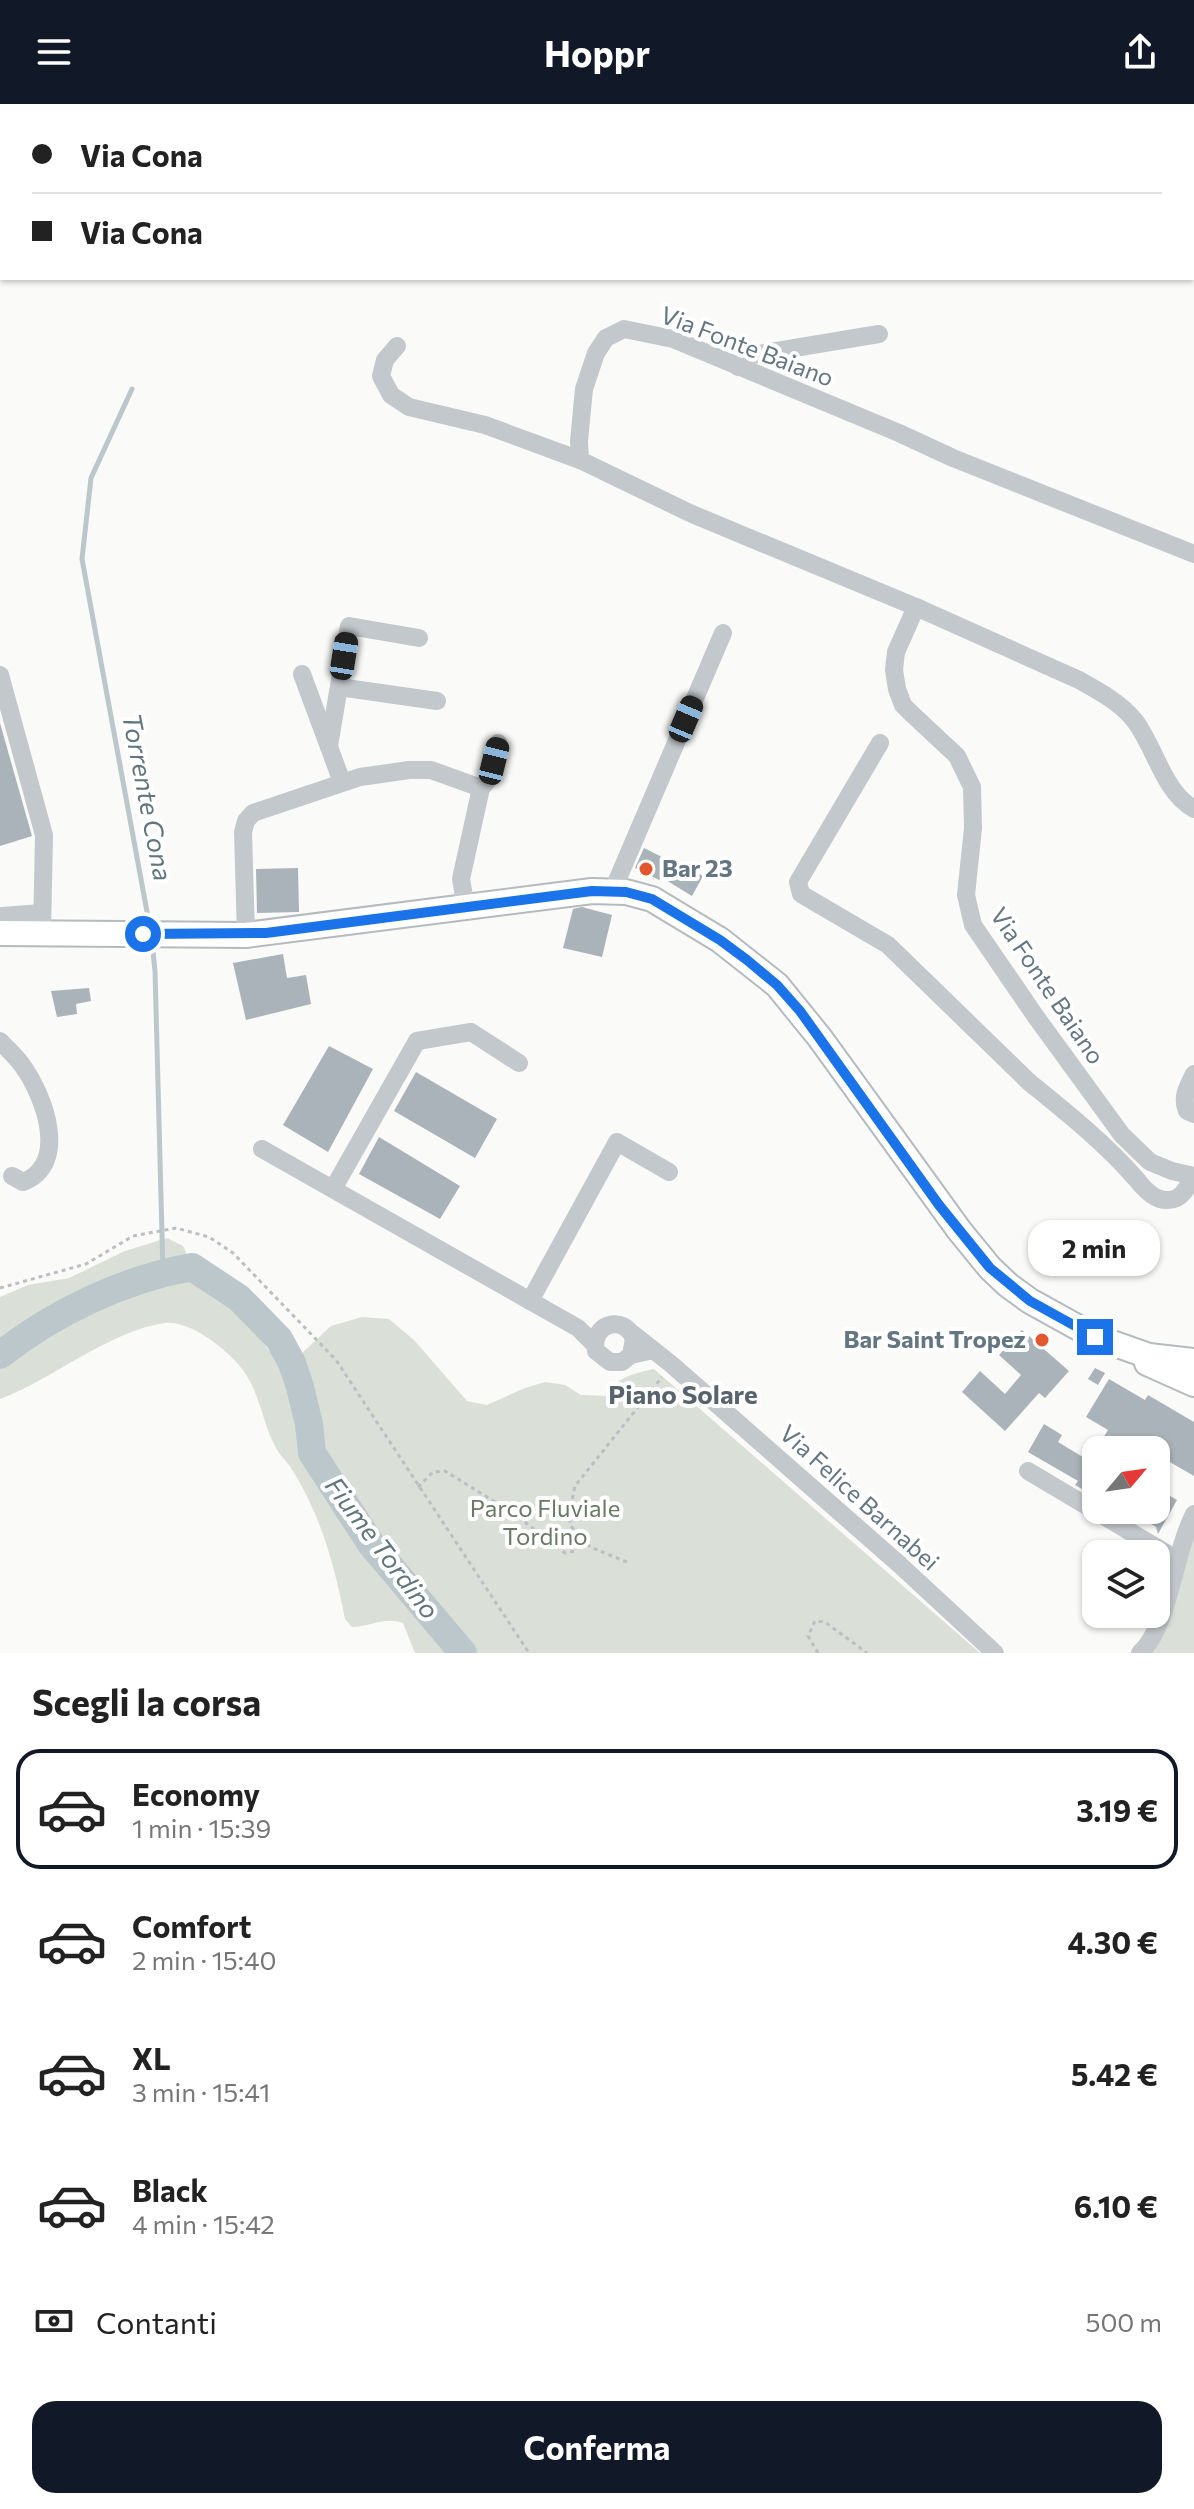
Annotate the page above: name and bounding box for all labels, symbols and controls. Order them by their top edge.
icon: menu [32,30,76,74]
text: Hoppr [544,30,650,74]
icon: share [1118,30,1162,74]
text: Via Cona [80,136,203,173]
text: Via Cona [80,213,203,250]
street label: Via Fonte Baiano [657,299,838,392]
car [328,630,360,682]
car [666,692,706,746]
water label: Torrente Cona [117,710,180,883]
car [477,735,511,787]
place label: Bar 23 [662,853,733,882]
marker: Bar 23 [637,860,655,878]
street label: Via Fonte Baiano [985,901,1111,1069]
route start [125,916,161,952]
callout: 2 min [1029,1221,1161,1277]
text: 2 min [1062,1232,1126,1263]
route end [1077,1319,1113,1355]
place label: Bar Saint Tropez [844,1324,1026,1353]
marker: Bar Saint Tropez [1033,1331,1051,1349]
district label: Piano Solare [608,1378,758,1409]
street label: Via Felice Barnabei [774,1418,946,1576]
north arrow [1082,1436,1170,1524]
map controls [1082,1436,1170,1628]
water label: Fiume Tordino [320,1470,447,1624]
park label: Parco Fluviale Tordino [470,1493,620,1550]
button: layers [1082,1540,1170,1628]
text: Scegli la corsa [32,1679,261,1723]
icon: car [36,1773,108,1845]
text: Economy [132,1775,260,1812]
text: 3.19 € [1076,1791,1158,1828]
text: 1 min · 15:39 [132,1812,271,1843]
icon: car [36,1905,108,1977]
text: Comfort [132,1907,251,1944]
text: 4.30 € [1068,1923,1158,1960]
text: 2 min · 15:40 [132,1944,277,1975]
icon: car [36,2037,108,2109]
text: XL [132,2039,171,2076]
text: 5.42 € [1071,2055,1158,2092]
text: 3 min · 15:41 [132,2076,270,2107]
icon: car [36,2169,108,2241]
text: Black [132,2171,208,2208]
text: 6.10 € [1074,2187,1158,2224]
text: 4 min · 15:42 [132,2208,275,2239]
icon: cash [32,2299,76,2343]
text: Contanti [96,2303,217,2340]
text: 500 m [1085,2306,1162,2337]
button: Conferma [32,2401,1162,2493]

